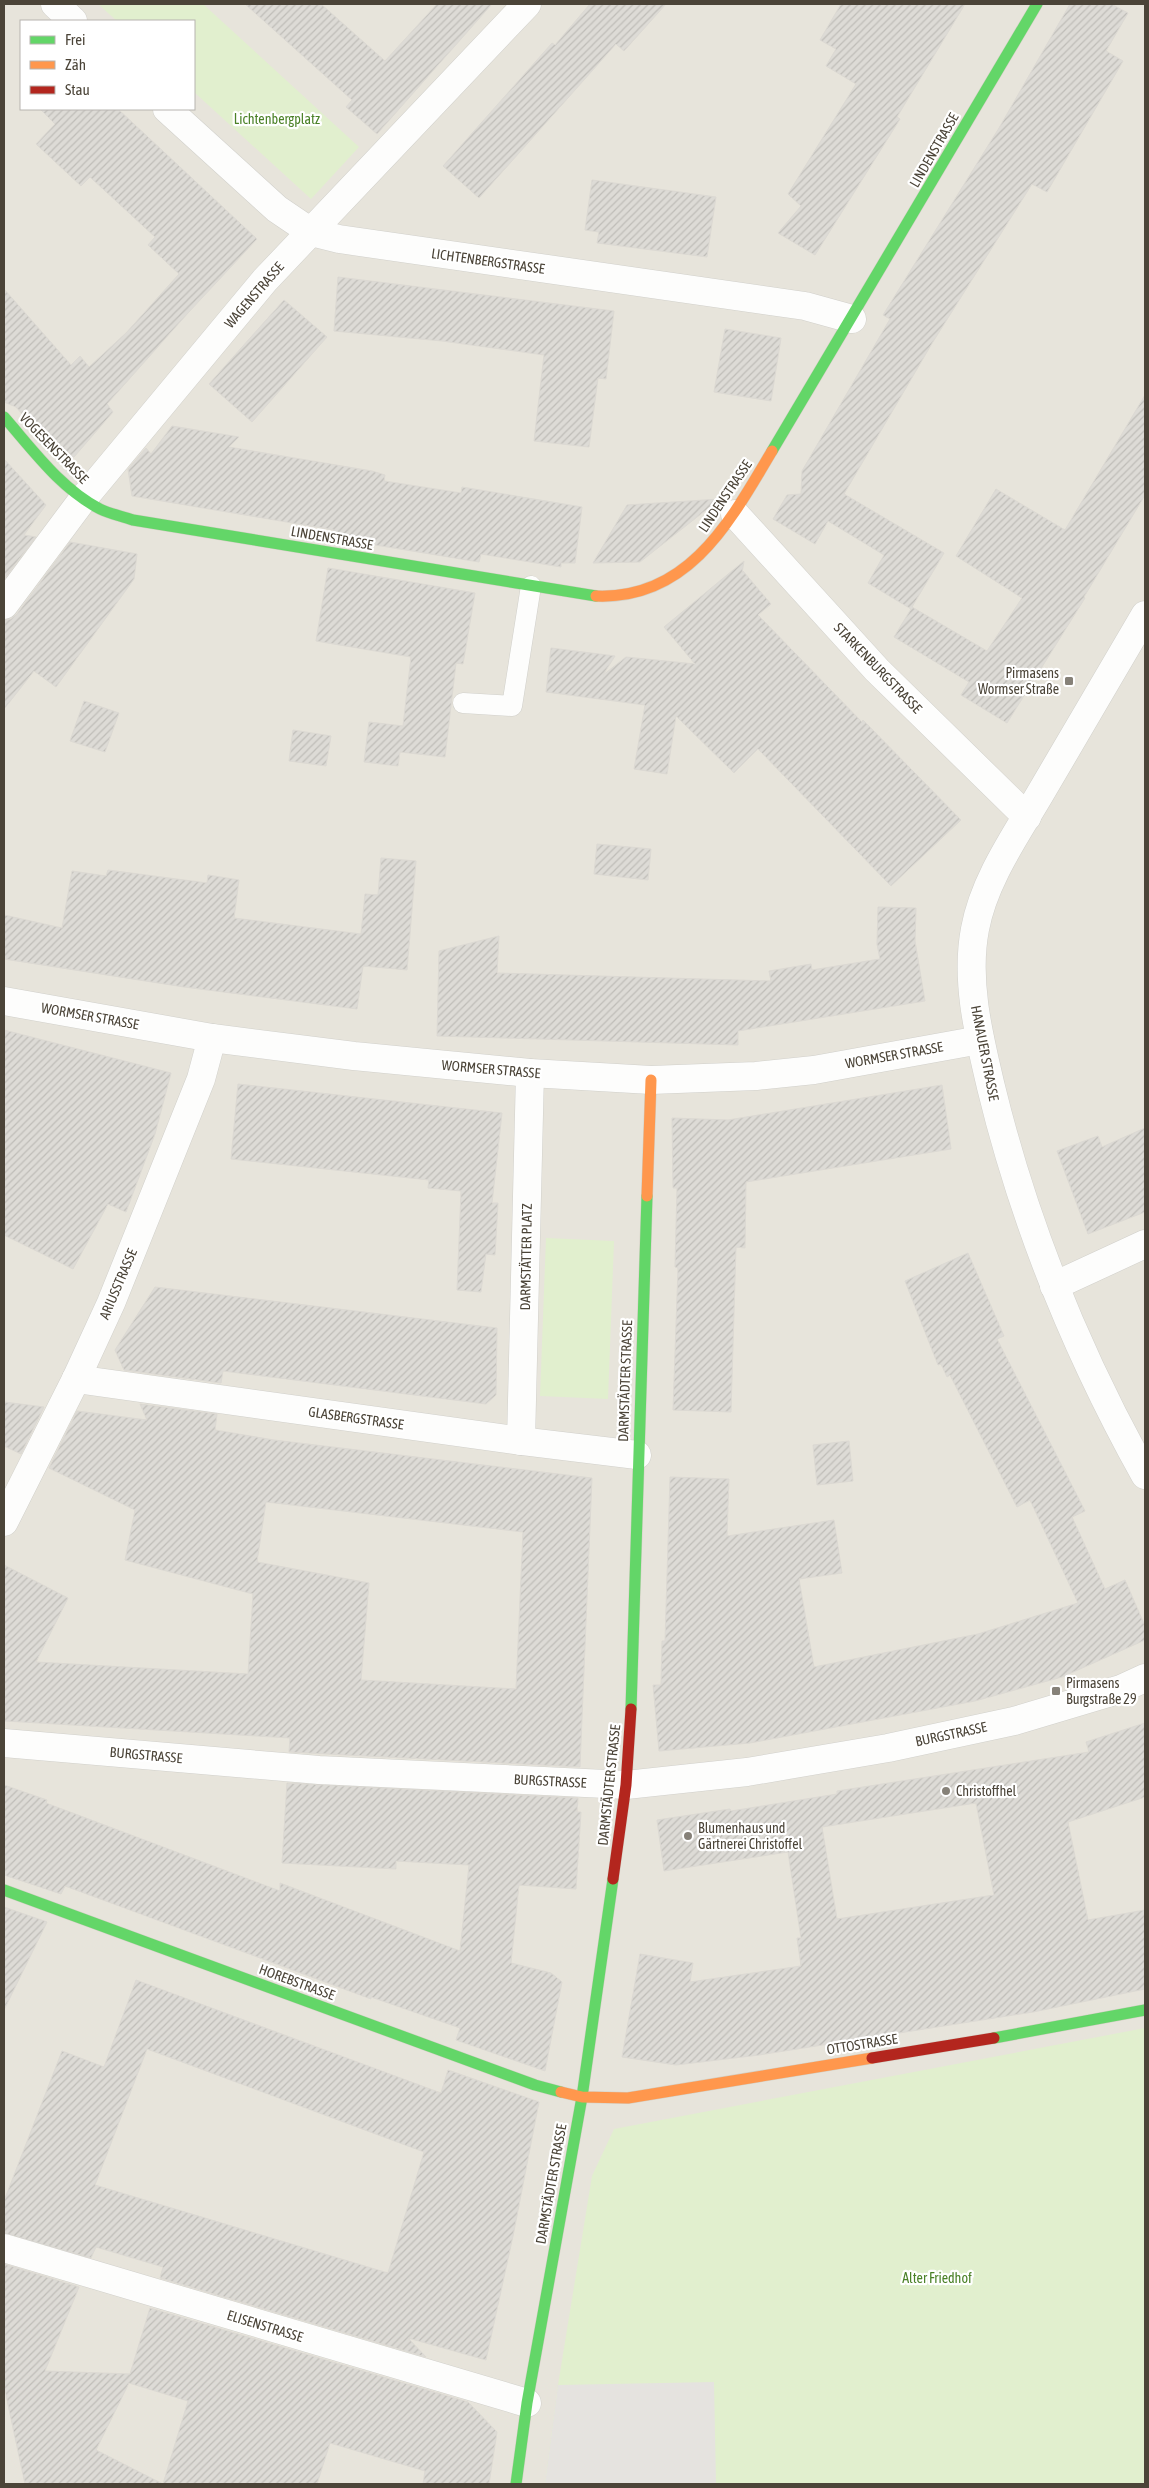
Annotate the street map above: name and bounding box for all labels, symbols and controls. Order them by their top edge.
legend [20,20,195,110]
text: Frei [65,31,85,48]
text: Zäh [65,56,86,73]
text: Stau [65,81,90,98]
street label: LINDENSTRASSE [906,110,962,190]
park label: Lichtenbergplatz [234,111,320,127]
street label: LICHTENBERGSTRASSE [430,245,546,277]
street label: WAGENSTRASSE [221,259,287,331]
street label: VOGESENSTRASSE [16,409,92,487]
street label: LINDENSTRASSE [695,457,755,535]
street label: LINDENSTRASSE [290,523,374,553]
street label: STARKENBURGSTRASSE [831,620,925,716]
place label: Pirmasens Wormser Straße [978,665,1059,697]
marker: Pirmasens Wormser Straße [1063,675,1075,687]
street label: WORMSER STRASSE [40,1000,140,1032]
street label: HANAUER STRASSE [968,1004,1002,1102]
street label: WORMSER STRASSE [844,1039,944,1071]
street label: WORMSER STRASSE [441,1057,541,1081]
street label: DARMSTÄTTER PLATZ [517,1203,535,1311]
street label: ARIUSSTRASSE [96,1246,140,1322]
street label: DARMSTÄDTER STRASSE [615,1320,635,1442]
street label: GLASBERGSTRASSE [307,1403,405,1433]
place label: Pirmasens Burgstraße 29 [1066,1675,1136,1707]
marker: Pirmasens Burgstraße 29 [1050,1685,1062,1697]
street label: BURGSTRASSE [914,1719,988,1749]
street label: DARMSTÄDTER STRASSE [595,1724,623,1846]
street label: BURGSTRASSE [109,1744,183,1766]
street label: BURGSTRASSE [513,1771,587,1791]
place label: Christoffhel [956,1783,1017,1799]
marker: Christoffhel [940,1785,952,1797]
place label: Blumenhaus und Gärtnerei Christoffel [698,1820,803,1852]
marker: Blumenhaus und Gärtnerei Christoffel [682,1830,694,1842]
street label: HOREBSTRASSE [257,1961,337,2003]
street label: OTTOSTRASSE [825,2030,899,2058]
street label: DARMSTÄDTER STRASSE [533,2123,569,2245]
park label: Alter Friedhof [902,2270,972,2286]
street label: ELISENSTRASSE [225,2307,305,2345]

